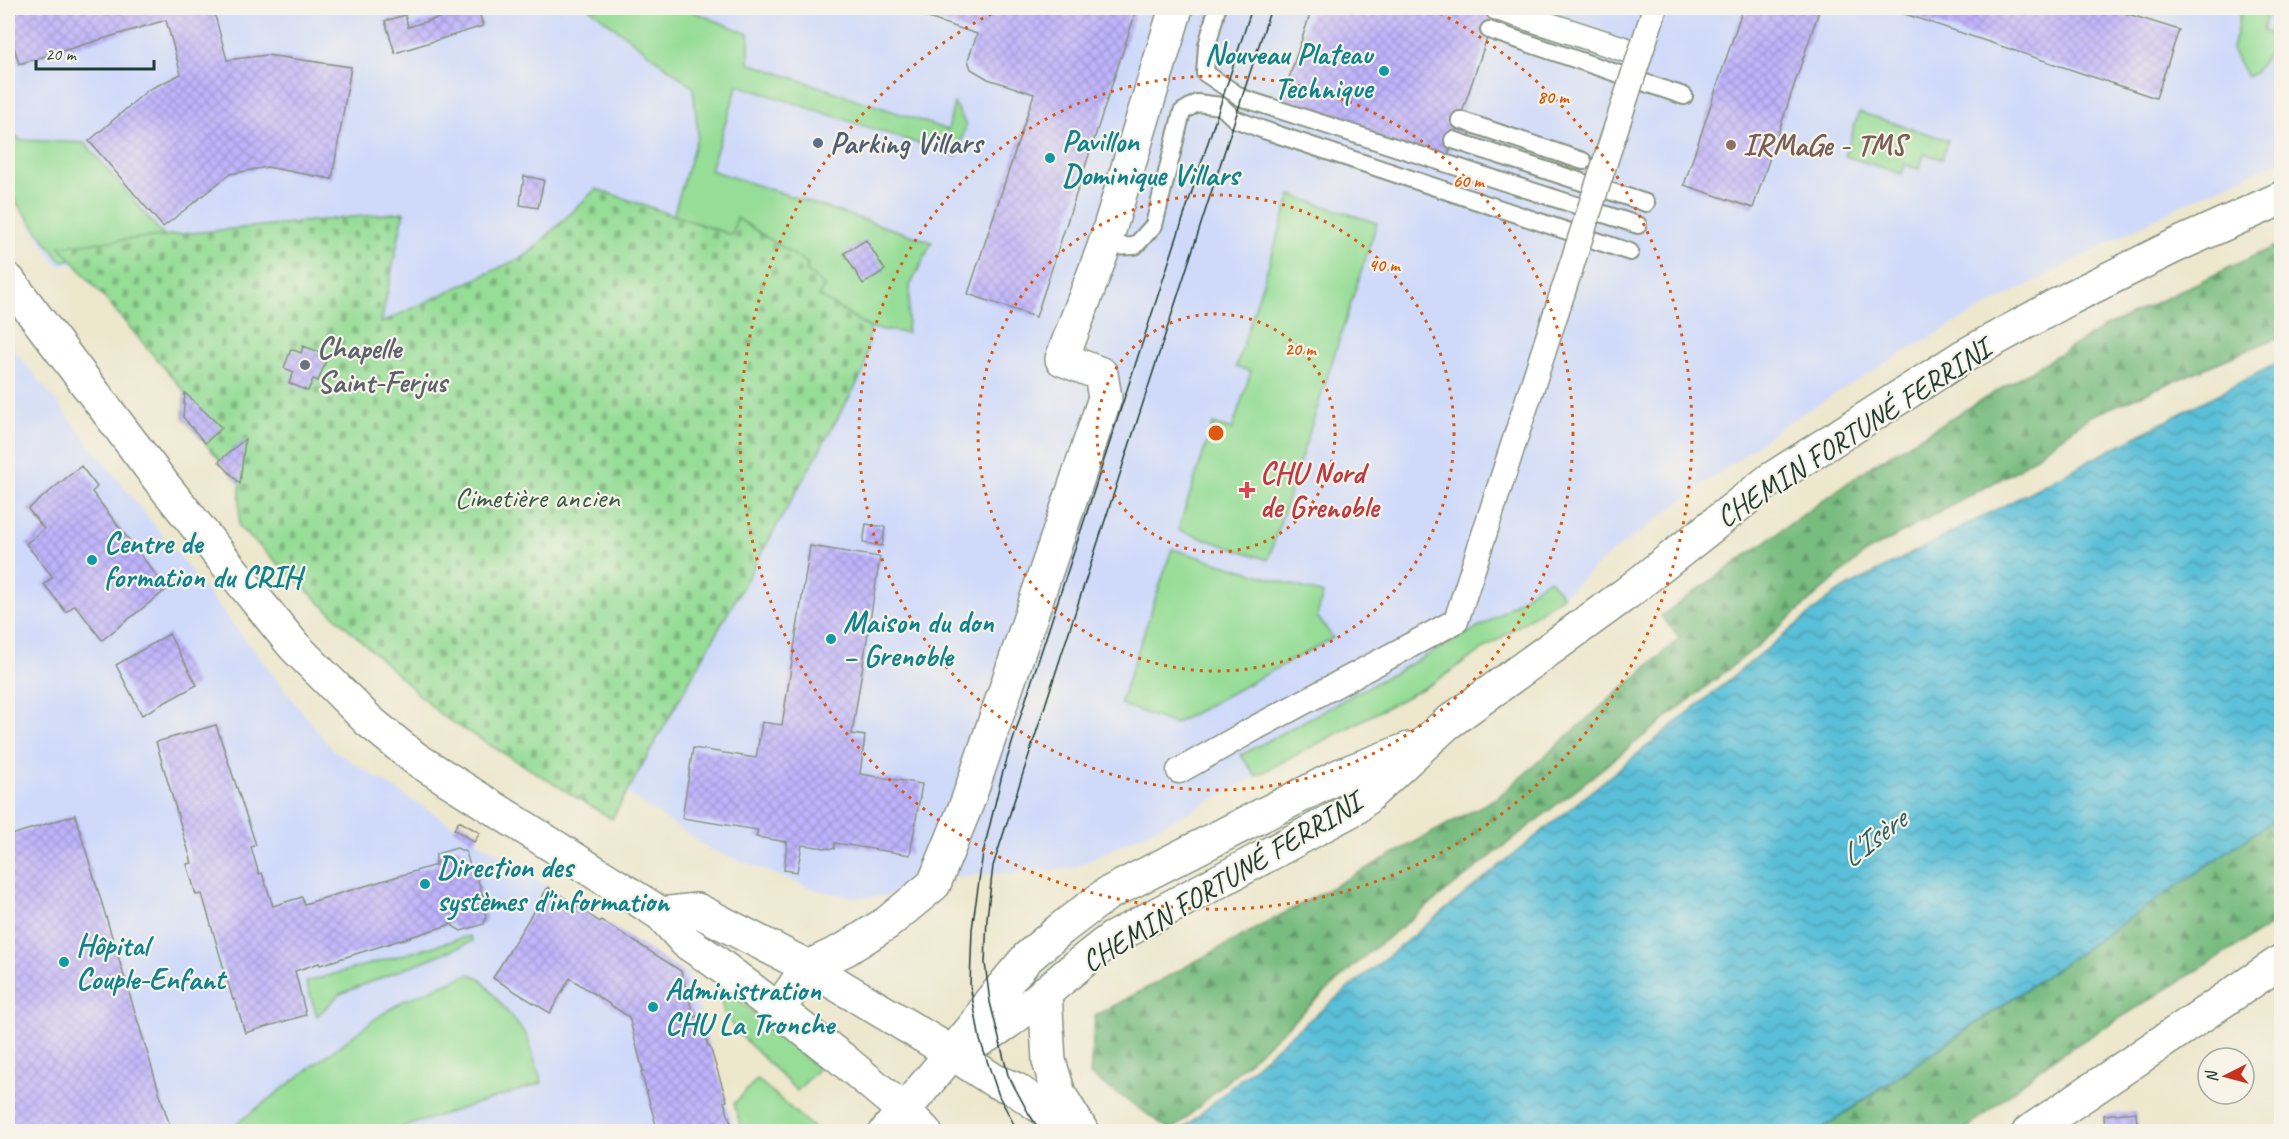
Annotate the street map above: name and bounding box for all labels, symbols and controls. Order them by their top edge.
scale bar [36,33,154,71]
place label: Nouveau Plateau Technique [1204,35,1375,107]
text: 20 m [45,43,78,65]
marker: Nouveau Plateau Technique [1377,64,1391,78]
text: 80 m [1538,86,1570,108]
place label: Pavillon Dominique Villars [1062,122,1242,194]
place label: Parking Villars [830,124,986,162]
place label: IRMaGe - TMS [1743,126,1911,164]
marker: Parking Villars [811,136,825,150]
marker: IRMaGe - TMS [1724,138,1738,152]
marker: Pavillon Dominique Villars [1043,151,1057,165]
text: 60 m [1452,170,1485,192]
text: 40 m [1369,254,1401,276]
street label: CHEMIN FORTUNÉ FERRINI [1709,327,2002,536]
place label: Chapelle Saint-Ferjus [317,329,450,401]
text: 20 m [1285,338,1317,360]
marker: Chapelle Saint-Ferjus [298,358,312,372]
centre of rings [1206,423,1226,443]
place label: CHU Nord de Grenoble [1260,454,1381,526]
park label: Cimetière ancien [455,478,621,516]
marker: CHU Nord de Grenoble [1238,481,1256,499]
place label: Centre de formation du CRIH [104,524,306,596]
marker: Centre de formation du CRIH [85,553,99,567]
place label: Maison du don – Grenoble [843,603,995,675]
marker: Maison du don – Grenoble [824,632,838,646]
street label: CHEMIN FORTUNÉ FERRINI [1074,780,1373,980]
water label: L'Isère [1831,797,1918,876]
place label: Direction des systèmes d'information [437,848,671,921]
marker: Direction des systèmes d'information [418,877,432,891]
place label: Hôpital Couple-Enfant [76,926,228,998]
marker: Hôpital Couple-Enfant [57,955,71,969]
place label: Administration CHU La Tronche [665,971,836,1043]
marker: Administration CHU La Tronche [646,1000,660,1014]
north arrow [2196,1046,2256,1106]
text: N [2201,1068,2223,1083]

